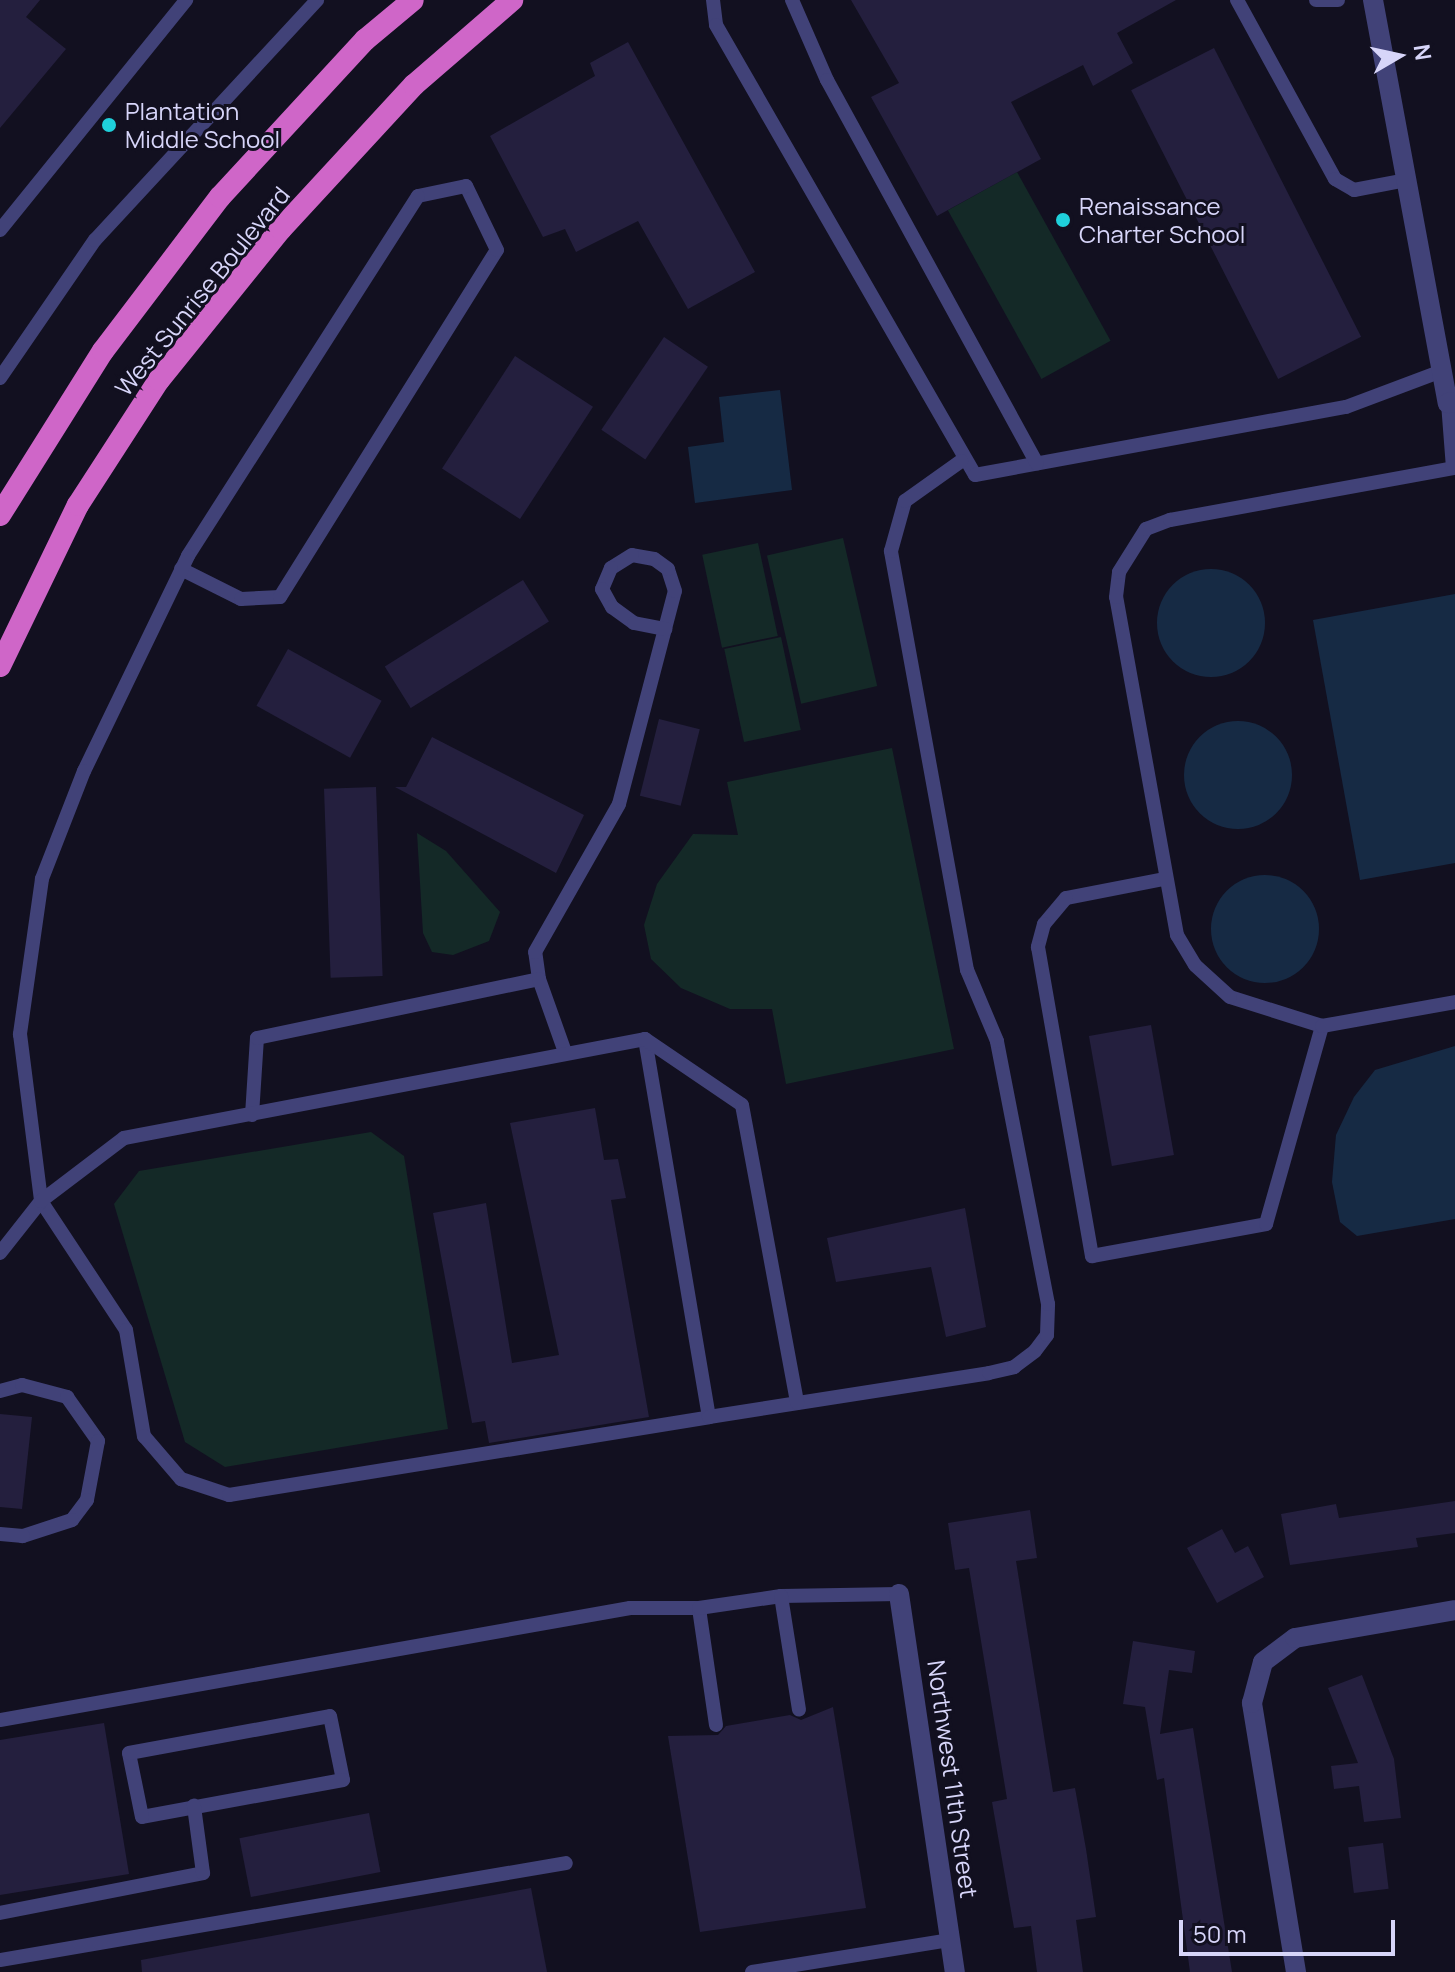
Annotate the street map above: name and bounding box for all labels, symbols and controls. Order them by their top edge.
north arrow [1359,16,1439,96]
text: N [1407,42,1439,62]
place label: Plantation Middle School [125,97,280,153]
marker: Plantation Middle School [100,116,118,134]
street label: West Sunrise Boulevard [109,181,295,401]
place label: Renaissance Charter School [1079,192,1245,248]
marker: Renaissance Charter School [1054,211,1072,229]
street label: Northwest 11th Street [922,1658,984,1900]
scale bar [1183,1904,1399,1954]
text: 50 m [1193,1917,1247,1950]

